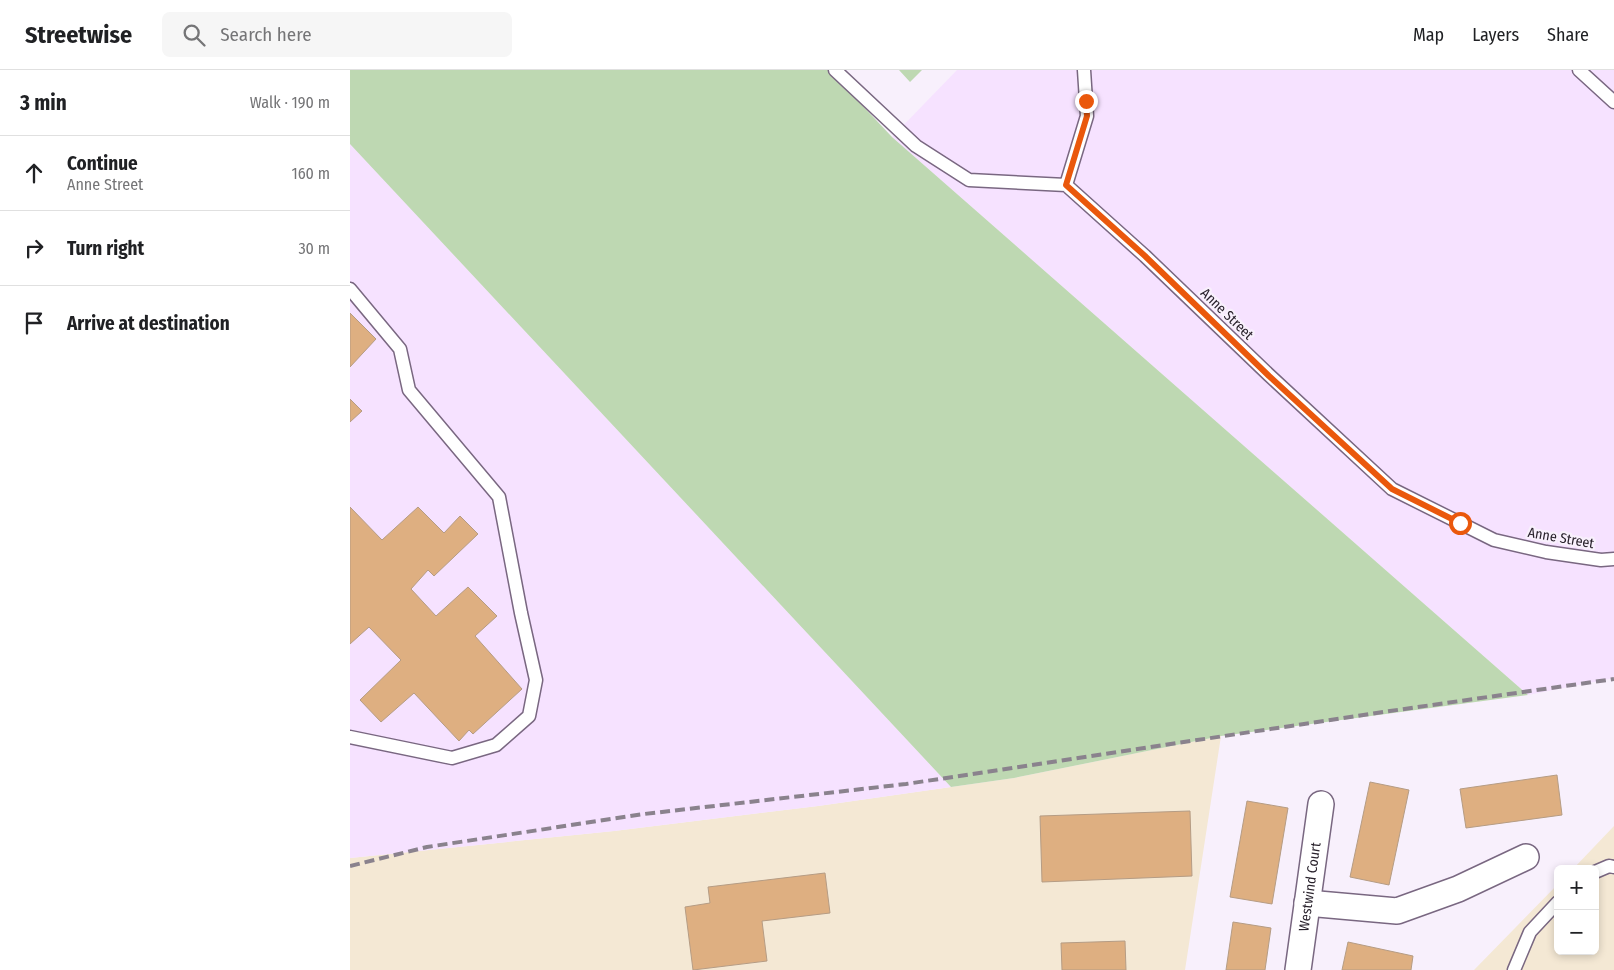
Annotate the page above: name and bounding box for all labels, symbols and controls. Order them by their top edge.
search box [162,12,512,57]
text: Streetwise [25,21,132,49]
icon: search [180,21,208,49]
text: Search here [220,23,312,46]
text: Map [1413,24,1444,46]
text: Layers [1472,24,1519,46]
text: Share [1547,24,1589,46]
text: 3 min [20,90,67,116]
route end [1075,90,1098,113]
text: Walk · 190 m [250,93,330,112]
text: Continue [67,152,138,175]
icon: ahead [20,159,48,187]
text: 160 m [291,164,330,183]
text: Anne Street [67,175,143,194]
icon: right [20,234,48,262]
text: Turn right [67,237,144,260]
text: 30 m [298,239,330,258]
street label: Anne Street [1197,285,1257,344]
icon: arrive [20,309,48,337]
text: Arrive at destination [67,312,230,335]
route start [1449,512,1472,535]
street label: Anne Street [1527,524,1596,552]
street label: Westwind Court [1295,841,1324,932]
map controls [1554,865,1599,955]
button: + [1554,865,1599,910]
button: − [1554,910,1599,955]

